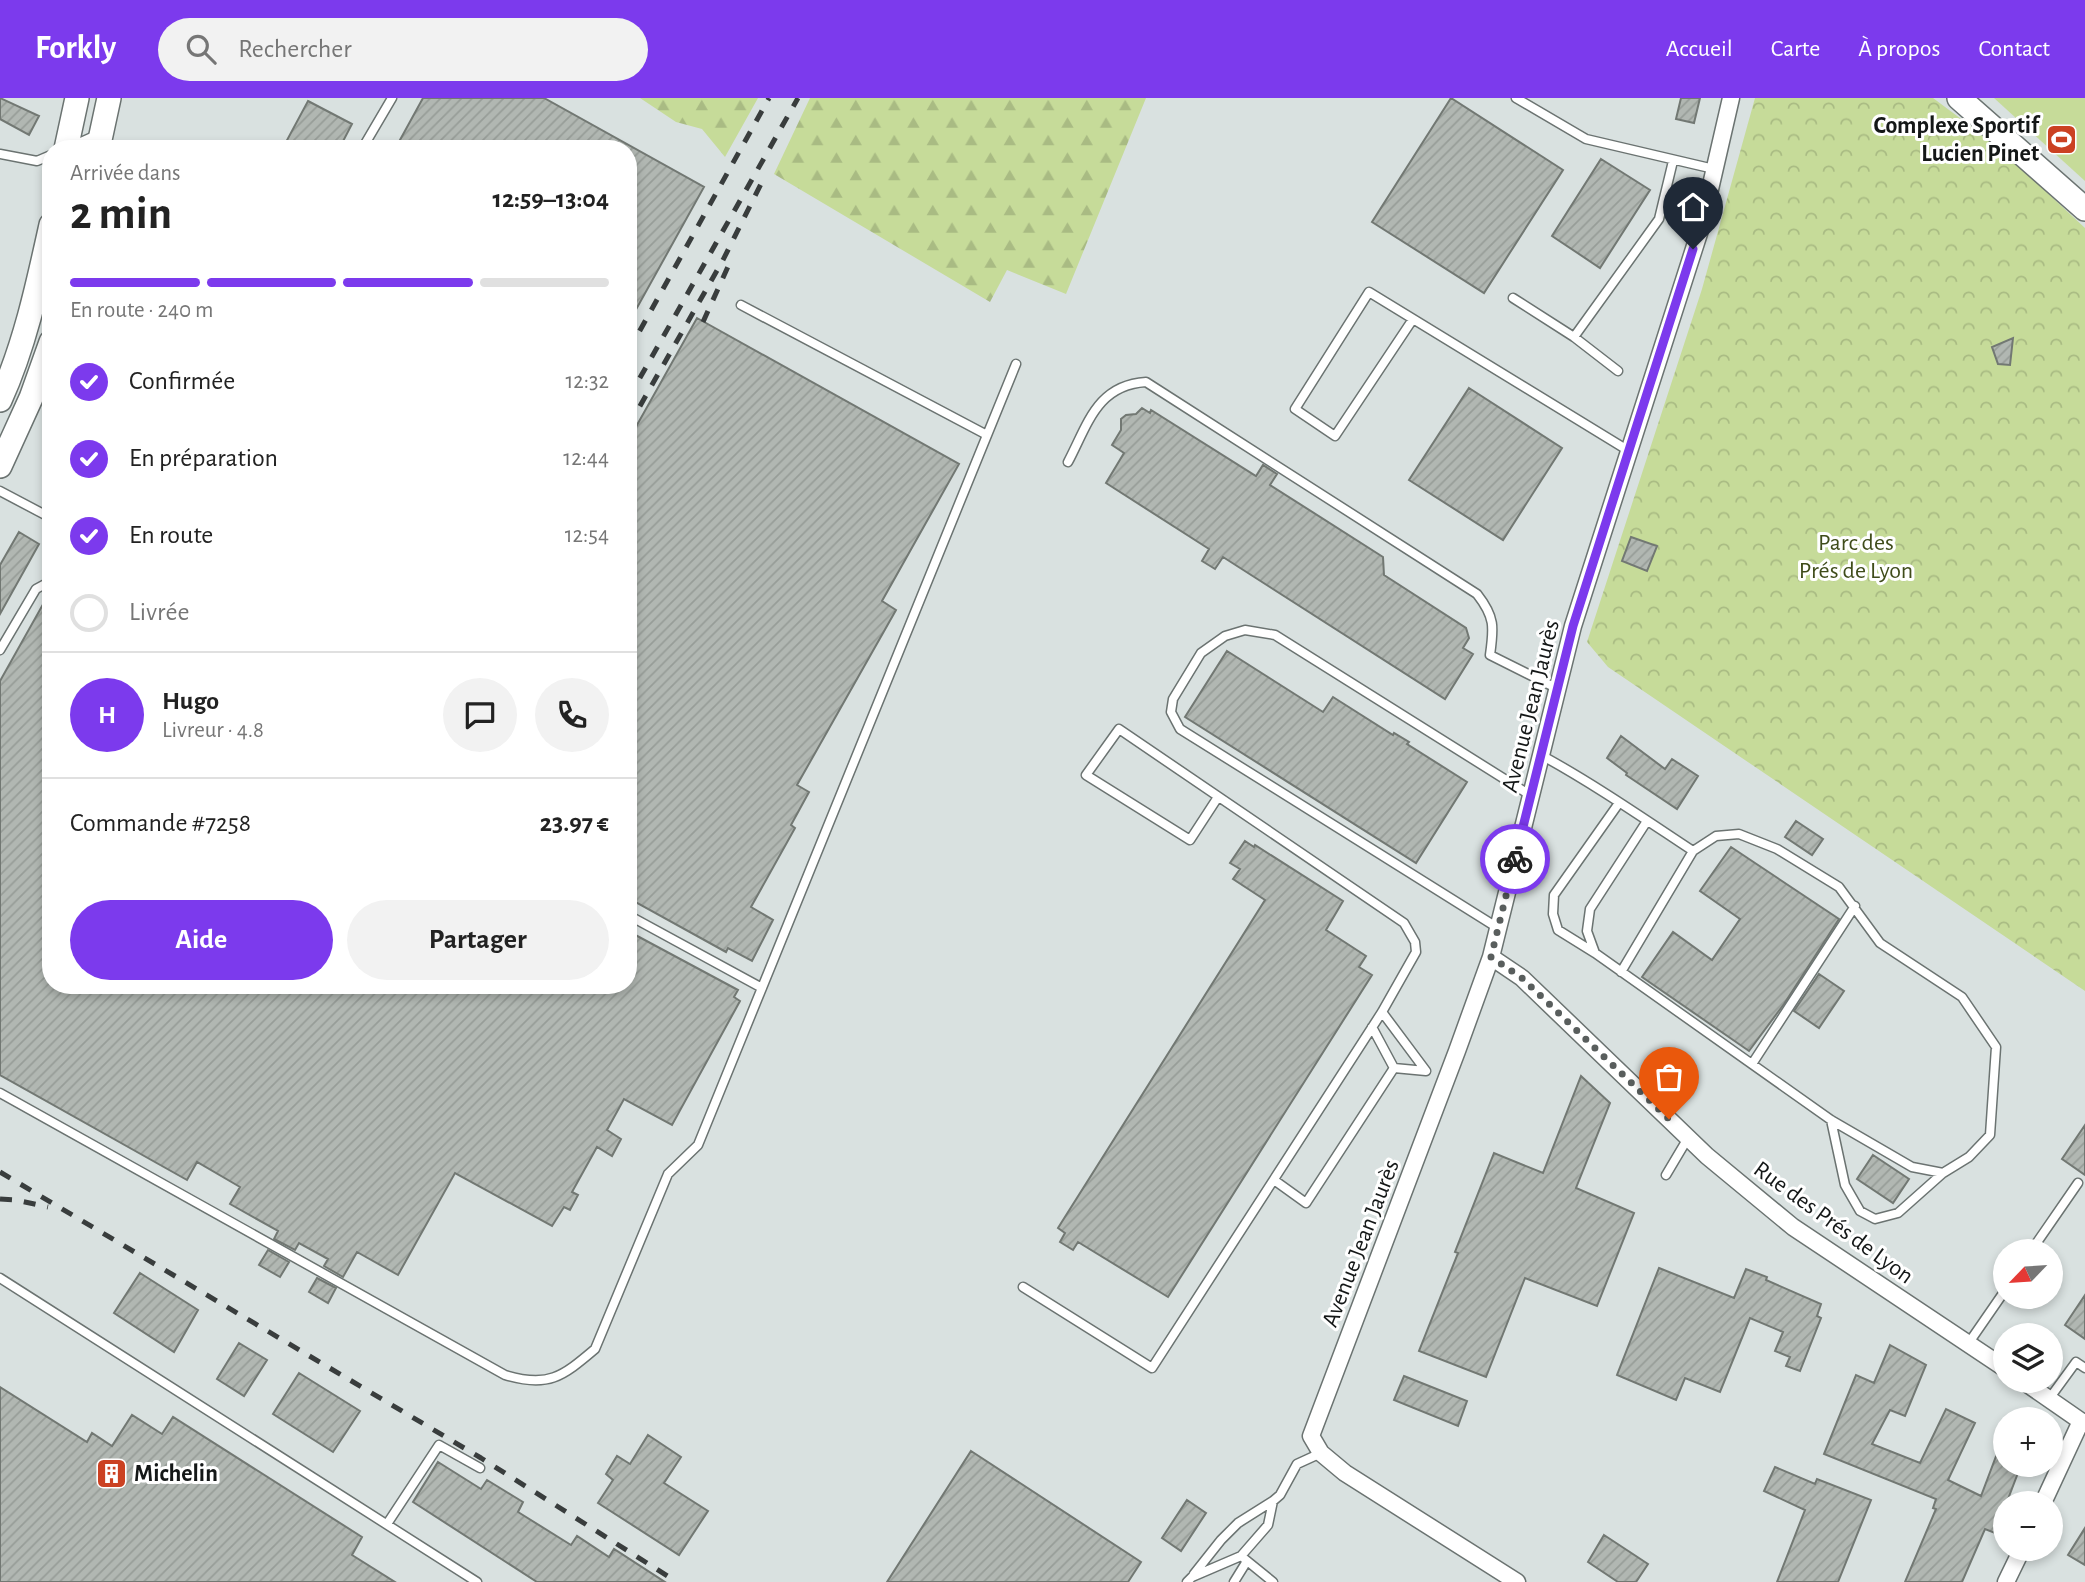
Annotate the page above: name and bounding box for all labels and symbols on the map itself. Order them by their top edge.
place label: Complexe Sportif Lucien Pinet [1873,114,2041,166]
sports icon: Complexe Sportif Lucien Pinet [2045,122,2079,156]
pin [1663,177,1723,249]
park label: Parc des Prés de Lyon [1799,531,1913,583]
street label: Avenue Jean Jaurès [1498,618,1564,795]
courier [1480,824,1550,894]
pin [1639,1047,1699,1119]
street label: Avenue Jean Jaurès [1318,1157,1404,1330]
street label: Rue des Prés de Lyon [1749,1157,1918,1289]
north arrow [1993,1239,2063,1309]
building icon: Michelin [94,1456,128,1490]
place label: Michelin [134,1462,218,1486]

